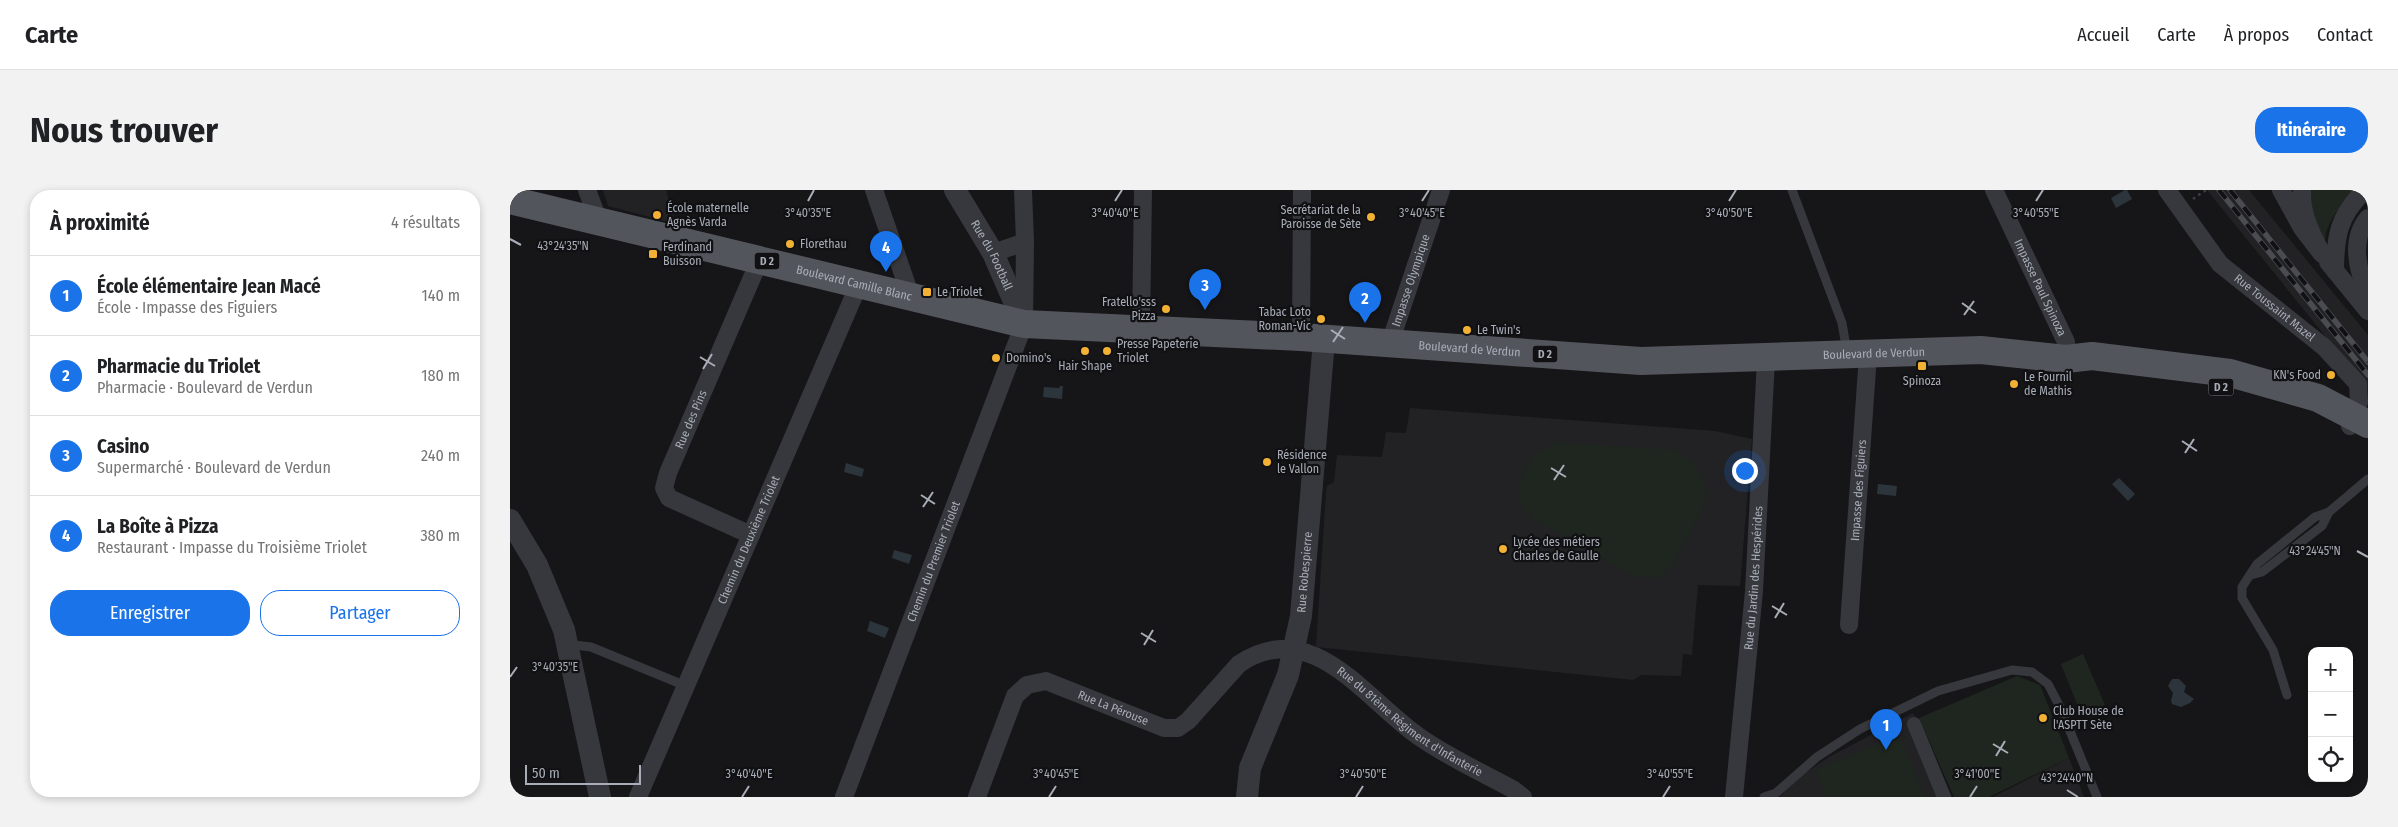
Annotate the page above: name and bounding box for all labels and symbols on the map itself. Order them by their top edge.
place label: École maternelle Agnès Varda [667,200,749,229]
place label: Secrétariat de la Paroisse de Sète [1280,203,1361,231]
text: 3°40'35"E [785,206,831,220]
text: 3°40'40"E [1091,206,1139,220]
text: 3°40'45"E [1399,206,1445,220]
text: 3°40'50"E [1705,206,1753,220]
text: 3°40'55"E [2013,206,2059,220]
marker: École maternelle Agnès Varda [651,209,663,221]
marker: Secrétariat de la Paroisse de Sète [1365,211,1377,223]
street label: Rue du Football [968,218,1015,292]
pin: 4 [870,231,902,272]
street label: Impasse Olympique [1389,232,1433,328]
place label: Florethau [800,237,847,251]
street label: Impasse Paul Spinoza [2011,237,2069,338]
marker: Florethau [784,238,796,250]
text: 43°24'35"N [537,239,589,253]
place label: Ferdinand Buisson [663,240,712,268]
marker: Ferdinand Buisson [647,248,659,260]
road number: D 2 [754,252,780,270]
street label: Boulevard Camille Blanc [795,262,913,304]
pin: 3 [1189,269,1221,310]
street label: Rue Toussaint Mazel [2231,271,2318,344]
pin: 2 [1349,282,1381,323]
place label: Le Triolet [937,285,983,299]
marker: Le Triolet [921,286,933,298]
place label: Fratello'sss Pizza [1102,295,1156,323]
marker: Fratello'sss Pizza [1160,303,1172,315]
place label: Tabac Loto Roman-Vic [1258,305,1311,333]
marker: Tabac Loto Roman-Vic [1315,313,1327,325]
place label: Le Twin's [1477,323,1521,337]
marker: Le Twin's [1461,324,1473,336]
place label: Presse Papeterie Triolet [1117,337,1198,365]
street label: Boulevard de Verdun [1418,338,1521,359]
marker: Hair Shape [1079,345,1091,357]
marker: Presse Papeterie Triolet [1101,345,1113,357]
street label: Boulevard de Verdun [1823,345,1925,362]
road number: D 2 [1532,346,1558,362]
place label: Domino's [1006,351,1051,365]
marker: Domino's [990,352,1002,364]
place label: Hair Shape [1058,359,1112,373]
marker: Spinoza [1916,360,1928,372]
place label: KN's Food [2273,368,2321,382]
marker: KN's Food [2325,369,2337,381]
place label: Le Fournil de Mathis [2024,370,2072,398]
place label: Spinoza [1903,374,1941,388]
marker: Le Fournil de Mathis [2008,378,2020,390]
road number: D 2 [2208,378,2234,396]
street label: Rue des Pins [672,388,710,451]
street label: Impasse des Figuiers [1848,439,1869,541]
place label: Résidence le Vallon [1277,448,1327,476]
marker: Résidence le Vallon [1261,456,1273,468]
your location [1732,458,1758,484]
street label: Chemin du Deuxième Triolet [715,473,783,606]
street label: Chemin du Premier Triolet [904,499,963,624]
street label: Rue du Jardin des Hespérides [1741,505,1765,651]
street label: Rue Robespierre [1294,531,1315,613]
place label: Lycée des métiers Charles de Gaulle [1513,535,1600,563]
marker: Lycée des métiers Charles de Gaulle [1497,543,1509,555]
text: 43°24'45"N [2289,544,2341,558]
text: 3°40'35"E [532,660,578,674]
street label: Rue du 81ème Régiment d'Infanterie [1334,664,1485,779]
street label: Rue La Pérouse [1076,687,1151,728]
place label: Club House de l'ASPTT Sète [2053,704,2124,732]
pin: 1 [1870,709,1902,750]
marker: Club House de l'ASPTT Sète [2037,712,2049,724]
scale bar [525,762,641,785]
text: 3°40'40"E [725,767,773,781]
text: 3°40'45"E [1033,767,1079,781]
text: 3°40'50"E [1339,767,1387,781]
text: 3°40'55"E [1647,767,1693,781]
text: 3°41'00"E [1954,767,2000,781]
text: 43°24'40"N [2041,771,2093,785]

